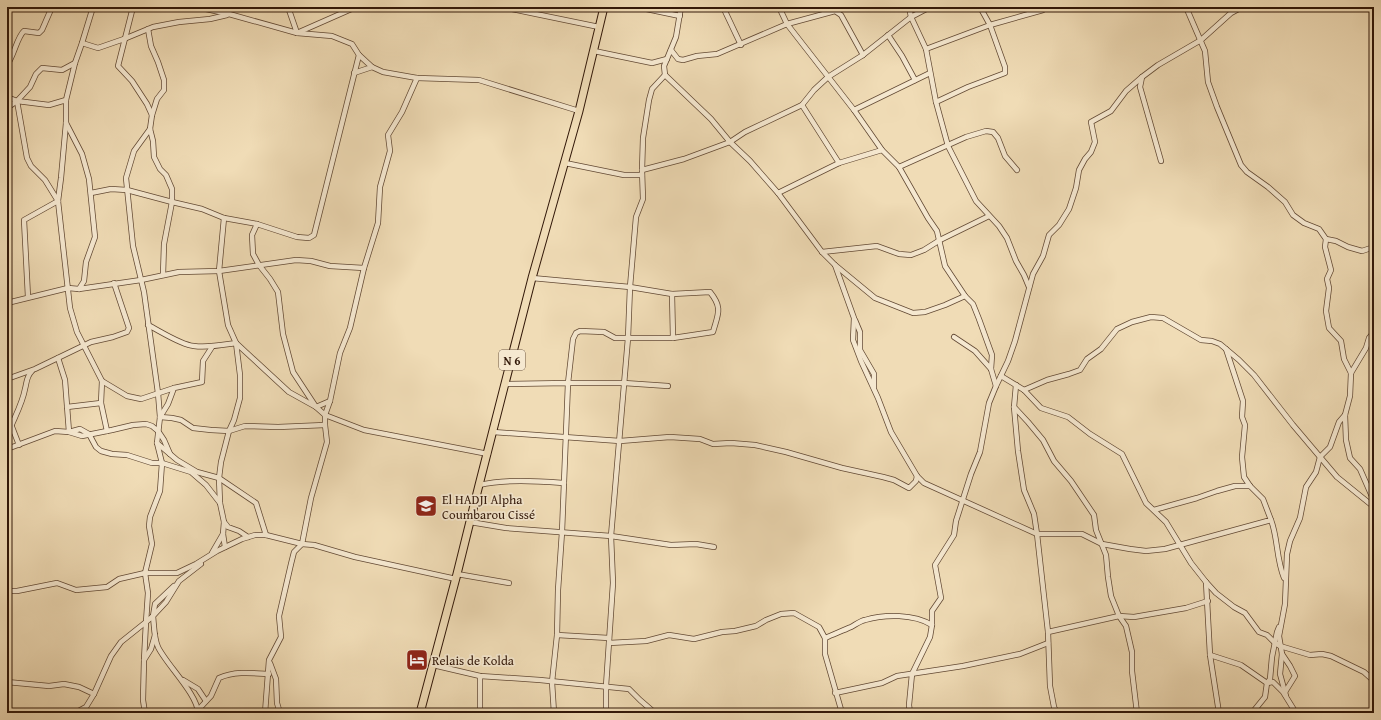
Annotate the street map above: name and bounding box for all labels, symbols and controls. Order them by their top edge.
road number: N 6 [499,350,525,370]
place label: El HADJI Alpha Coumbarou Cissé [442,490,535,524]
school or university icon: El HADJI Alpha Coumbarou Cissé [413,493,439,519]
hotel icon: Relais de Kolda [404,647,430,673]
place label: Relais de Kolda [432,651,515,670]

